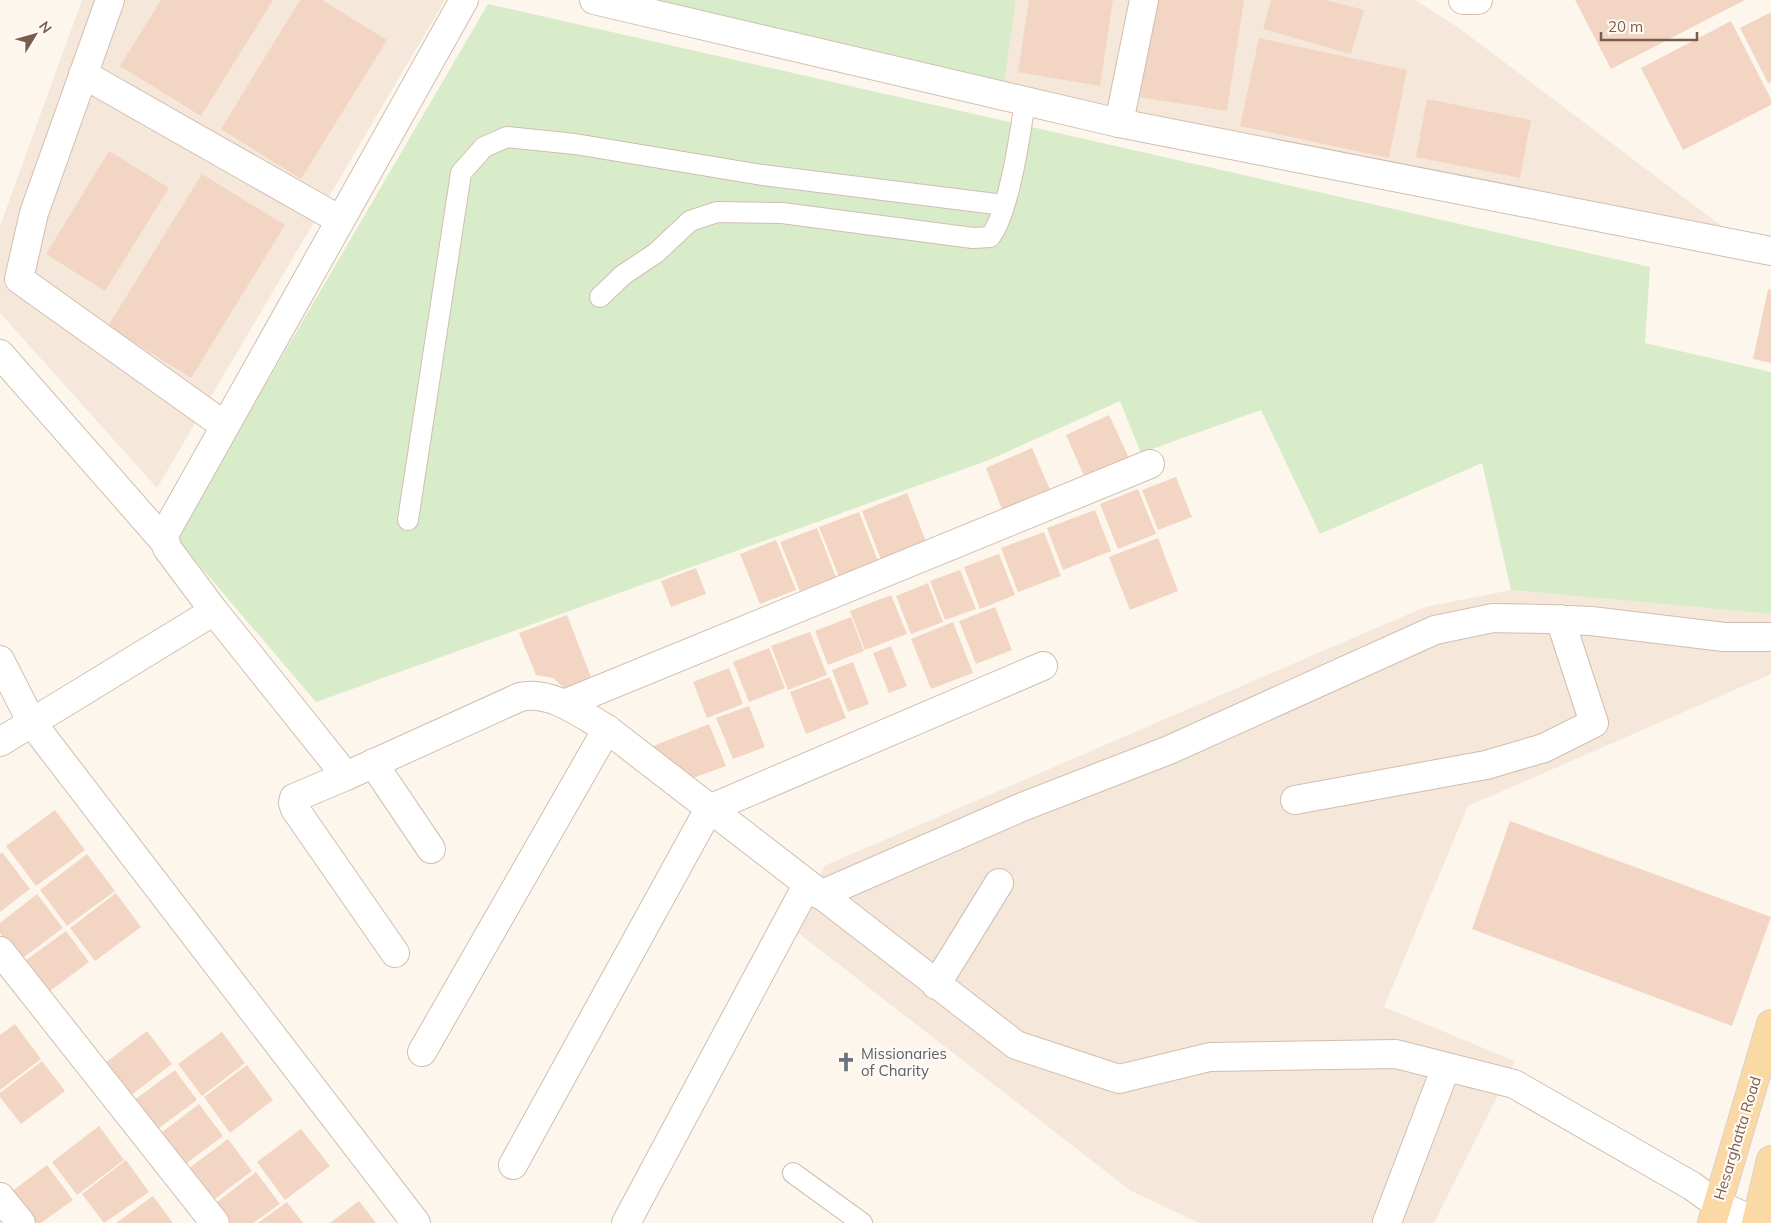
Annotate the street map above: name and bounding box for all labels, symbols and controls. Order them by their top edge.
north arrow [10,10,60,60]
scale bar [1601,10,1697,42]
text: 20 m [1608,17,1643,36]
text: N [35,18,56,37]
place label: Missionaries of Charity [861,1044,947,1080]
church icon: Missionaries of Charity [835,1051,857,1073]
street label: Hesarghatta Road [1709,1074,1765,1202]

